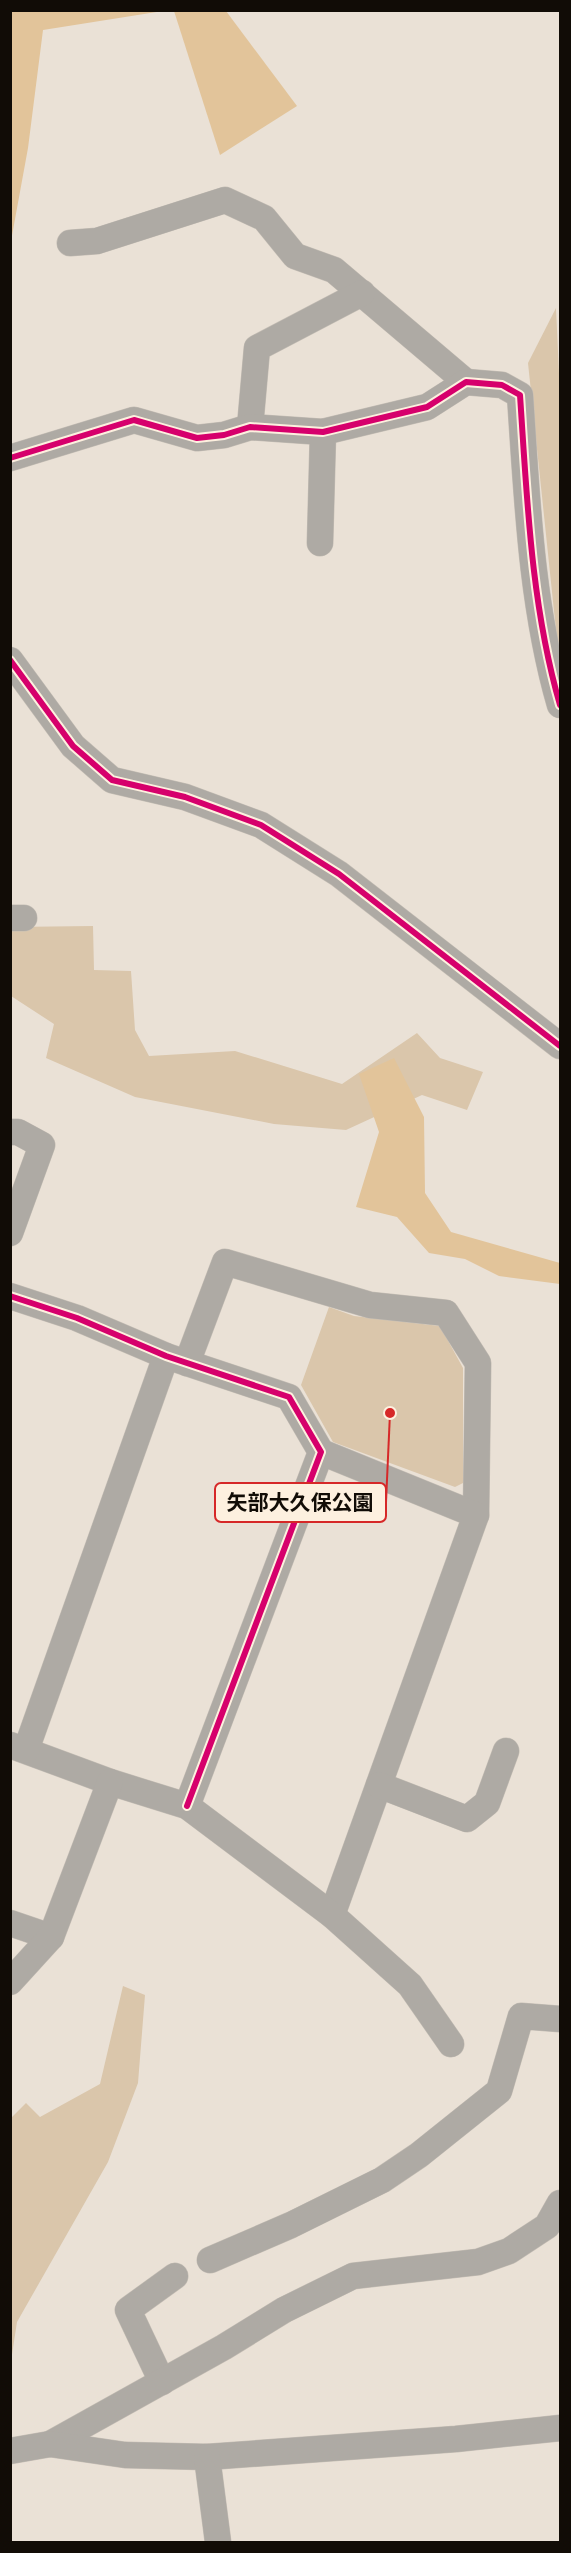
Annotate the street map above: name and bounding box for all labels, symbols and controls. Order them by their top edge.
callout: 矢部大久保公園 [215,1483,386,1522]
text: 矢部大久保公園 [227,1489,374,1516]

